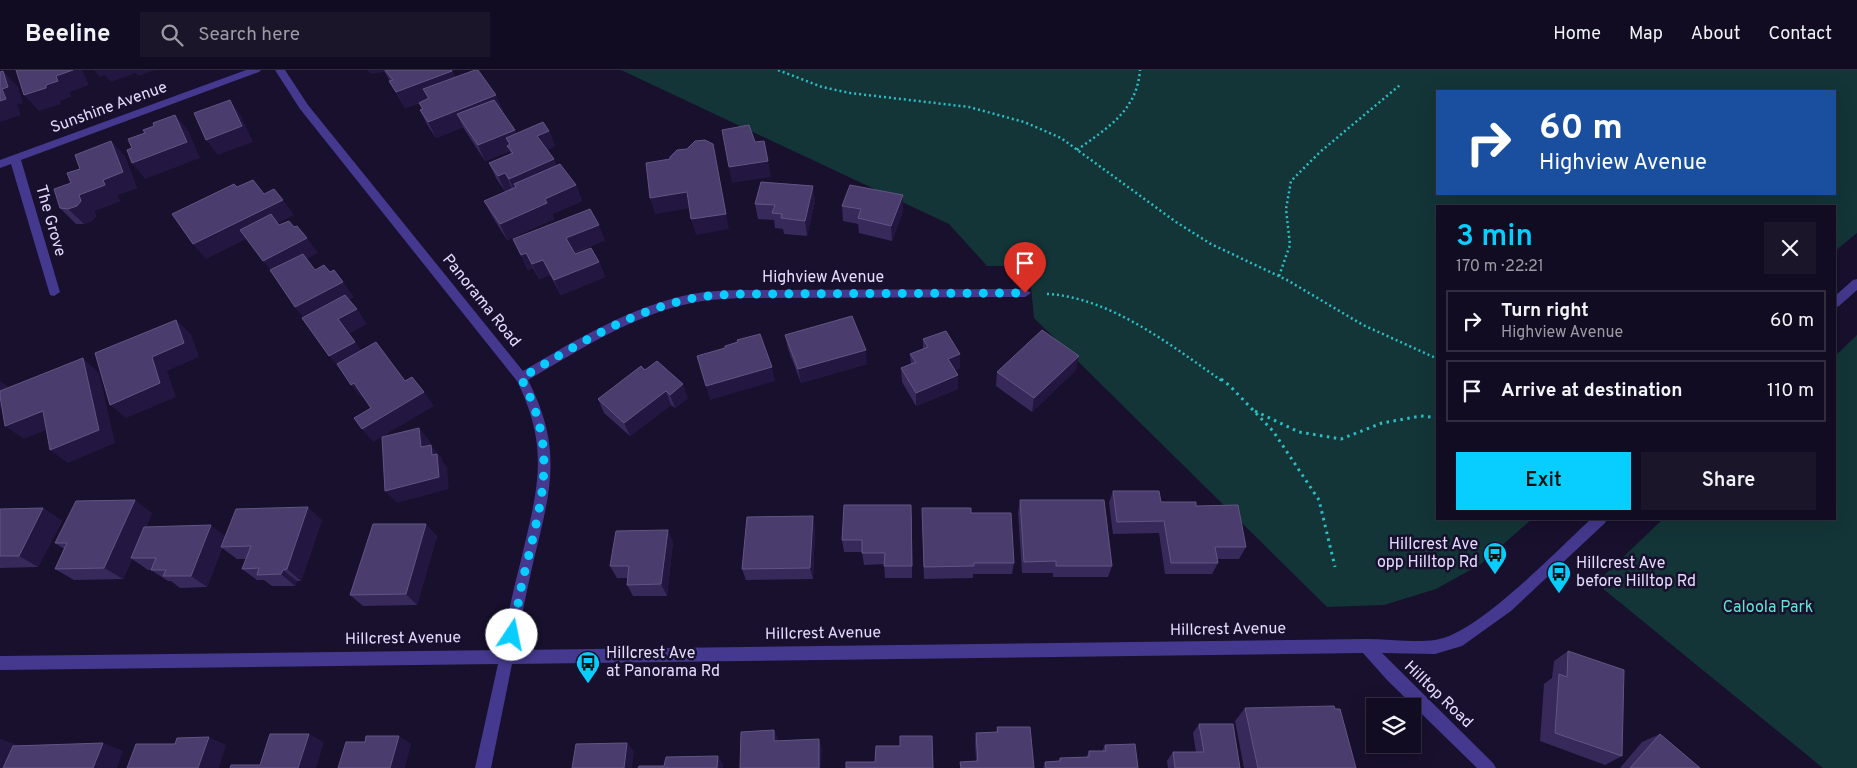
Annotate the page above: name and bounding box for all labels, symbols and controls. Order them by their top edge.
search box [140,12,490,57]
text: Beeline [25,20,110,50]
icon: search [158,21,186,49]
text: Search here [198,23,300,47]
text: Home [1553,23,1601,46]
text: Map [1629,23,1663,46]
text: About [1691,23,1740,46]
text: Contact [1768,23,1832,46]
street label: Sunshine Avenue [48,78,170,138]
text: 60 m [1539,107,1623,151]
icon: right [1456,110,1521,175]
text: Highview Avenue [1539,150,1707,177]
street label: The Grove [30,183,70,259]
text: 3 min [1456,219,1533,256]
button: close [1764,222,1816,274]
pin [1004,242,1046,293]
icon: arrive [1011,249,1039,277]
street label: Panorama Road [437,250,525,352]
text: 170 m · 22:21 [1456,257,1544,277]
street label: Highview Avenue [762,268,884,288]
text: Turn right [1501,299,1589,323]
icon: right [1458,307,1486,335]
text: 60 m [1770,309,1814,333]
text: Highview Avenue [1501,323,1623,343]
icon: arrive [1458,377,1486,405]
text: Arrive at destination [1501,379,1682,403]
text: 110 m [1767,379,1814,403]
button: Exit [1456,452,1631,510]
button: Share [1641,452,1816,510]
place label: Hillcrest Ave opp Hilltop Rd [1377,535,1478,573]
bus stop icon: Hillcrest Ave opp Hilltop Rd [1482,541,1508,575]
place label: Hillcrest Ave before Hilltop Rd [1576,554,1696,592]
bus stop icon: Hillcrest Ave before Hilltop Rd [1546,560,1572,594]
park label: Caloola Park [1723,598,1813,618]
position arrow [485,608,537,660]
street label: Hillcrest Avenue [1170,619,1286,641]
street label: Hillcrest Avenue [765,623,881,645]
street label: Hillcrest Avenue [345,628,461,650]
place label: Hillcrest Ave at Panorama Rd [606,644,720,682]
bus stop icon: Hillcrest Ave at Panorama Rd [575,650,601,684]
street label: Hilltop Road [1399,657,1477,733]
map controls [1366,698,1421,753]
button: layers [1366,698,1421,753]

